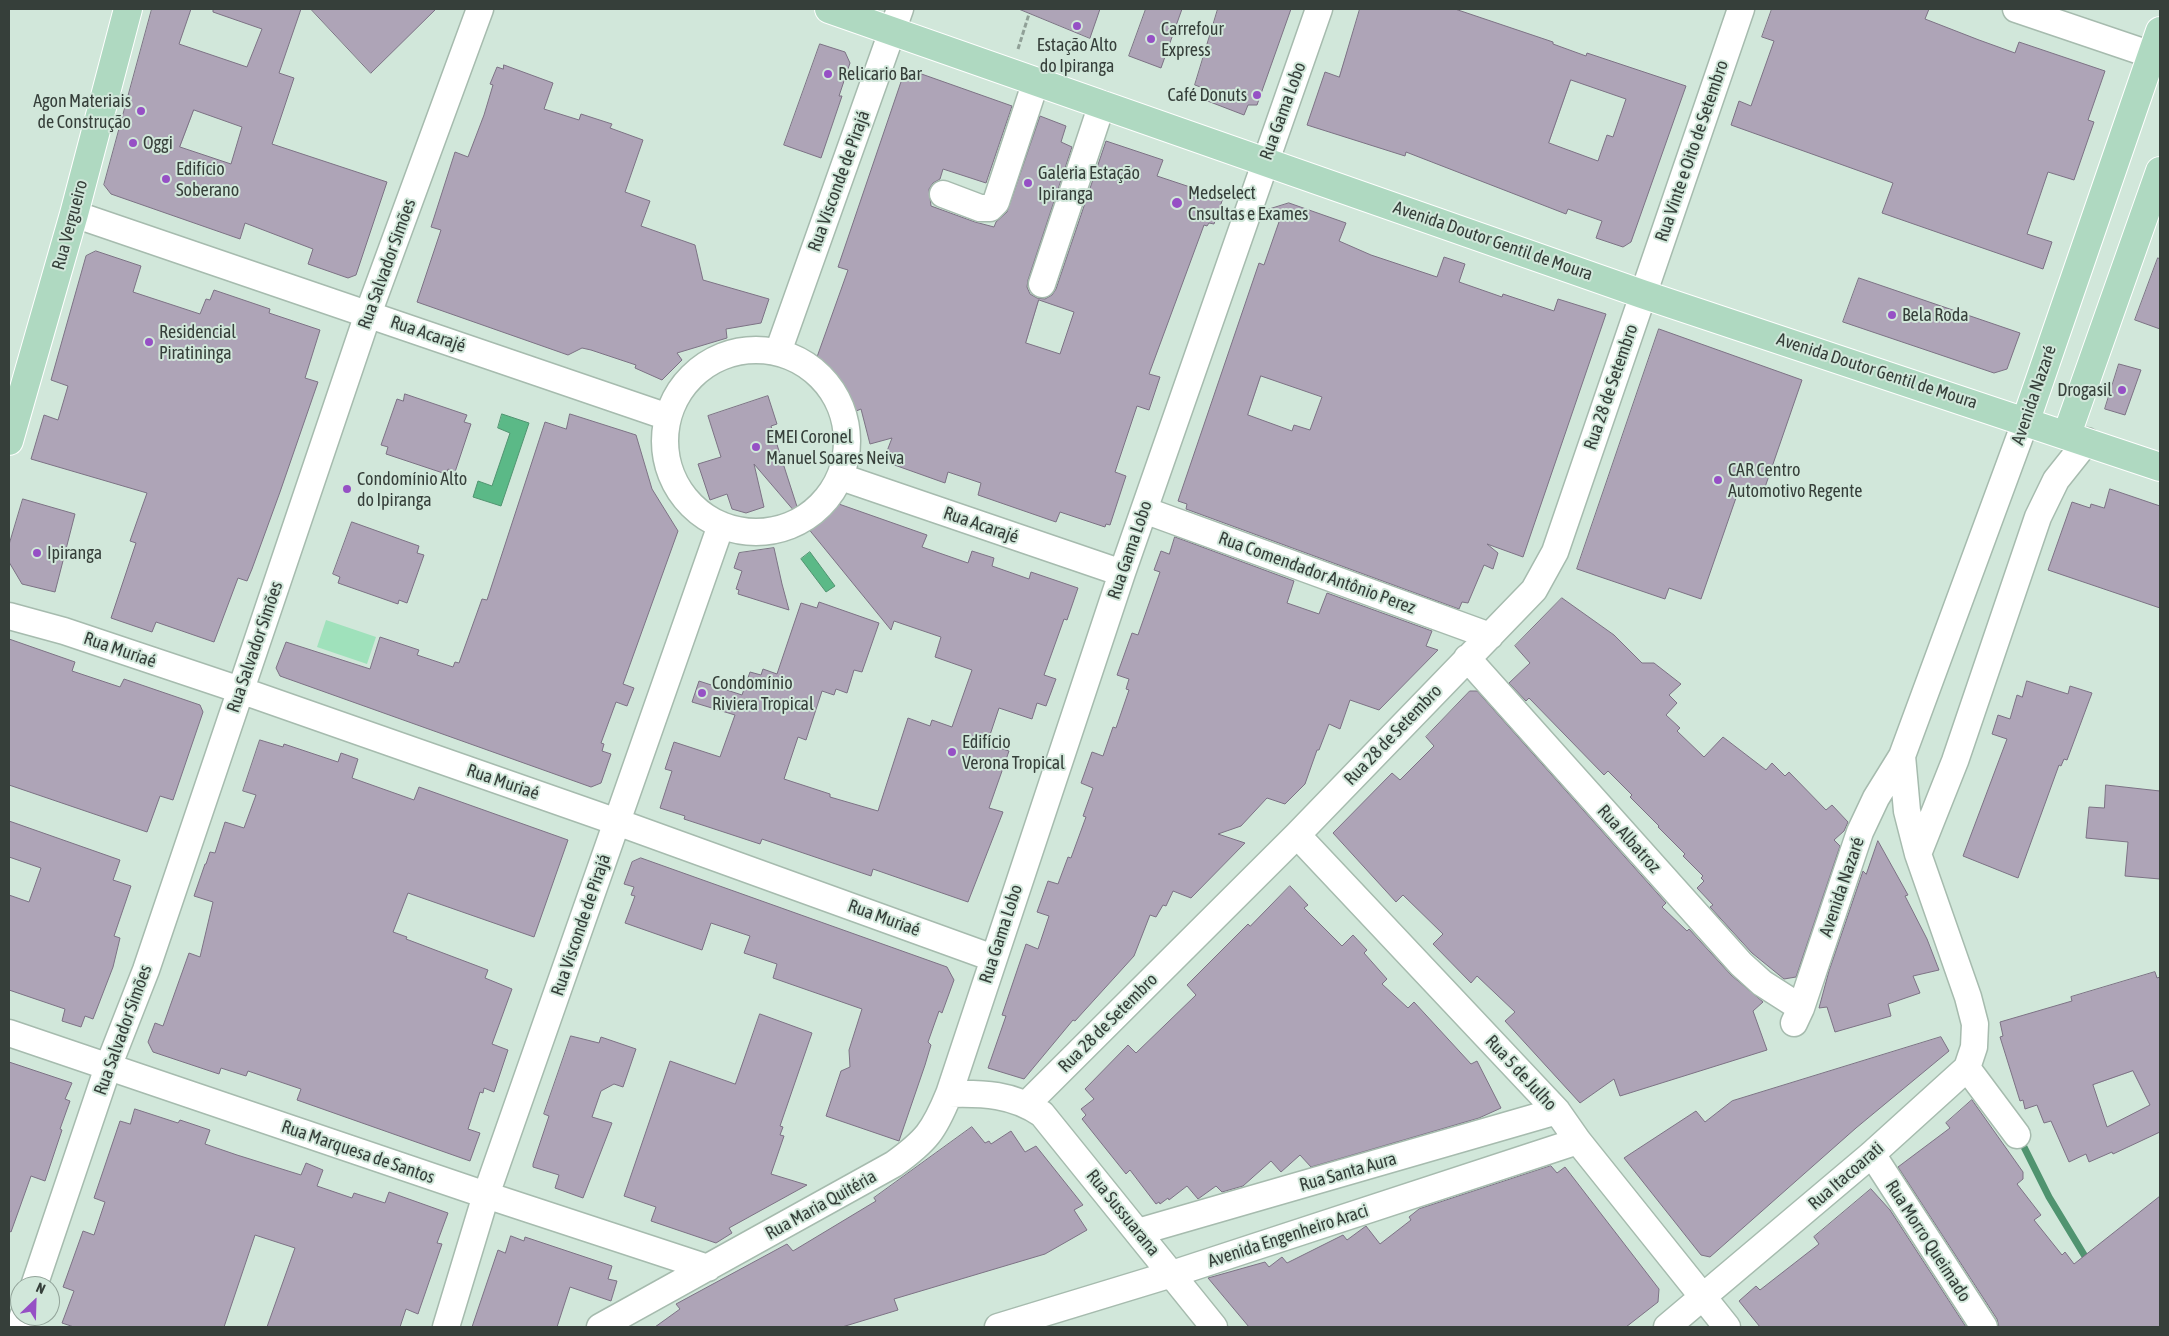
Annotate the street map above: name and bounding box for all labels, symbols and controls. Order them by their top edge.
place label: Carrefour Express [1161,18,1224,60]
marker: Estação Alto do Ipiranga [1071,20,1083,32]
marker: Carrefour Express [1145,33,1157,45]
place label: Estação Alto do Ipiranga [1037,34,1117,76]
street label: Rua Vinte e Oito de Setembro [1651,57,1733,245]
street label: Rua Gama Lobo [1255,59,1311,163]
place label: Relicario Bar [838,63,922,85]
marker: Relicario Bar [822,68,834,80]
place label: Café Donuts [1167,84,1247,106]
marker: Café Donuts [1251,89,1263,101]
place label: Agon Materiais de Construção [33,90,131,132]
marker: Agon Materiais de Construção [135,105,147,117]
street label: Rua Visconde de Pirajá [803,108,875,254]
place label: Oggi [143,132,173,154]
marker: Oggi [127,137,139,149]
place label: Edifício Soberano [176,158,239,200]
place label: Galeria Estação Ipiranga [1038,162,1140,204]
marker: Edifício Soberano [160,173,172,185]
marker: Galeria Estação Ipiranga [1022,177,1034,189]
street label: Rua Vergueiro [48,178,92,272]
place label: Medselect Cnsultas e Exames [1188,182,1308,224]
street label: Rua Salvador Simões [353,196,421,332]
marker: Medselect Cnsultas e Exames [1170,196,1184,210]
street label: Avenida Doutor Gentil de Moura [1390,197,1596,285]
place label: Bela Roda [1902,304,1969,326]
marker: Bela Roda [1886,309,1898,321]
street label: Rua Acarajé [388,311,468,357]
place label: Residencial Piratininga [159,321,236,364]
street label: Rua 28 de Setembro [1579,321,1643,453]
street label: Avenida Doutor Gentil de Moura [1774,328,1980,414]
marker: Residencial Piratininga [143,336,155,348]
street label: Avenida Nazaré [2007,342,2061,448]
place label: Drogasil [2057,379,2112,401]
marker: Drogasil [2116,384,2128,396]
place label: EMEI Coronel Manuel Soares Neiva [766,426,904,468]
marker: EMEI Coronel Manuel Soares Neiva [750,441,762,453]
place label: CAR Centro Automotivo Regente [1728,459,1863,502]
place label: Condomínio Alto do Ipiranga [357,468,467,510]
marker: CAR Centro Automotivo Regente [1712,474,1724,486]
marker: Condomínio Alto do Ipiranga [341,483,353,495]
street label: Rua Gama Lobo [1103,498,1157,602]
street label: Rua Acarajé [941,502,1021,548]
street label: Rua Comendador Antônio Perez [1215,527,1419,619]
place label: Ipiranga [47,542,102,564]
marker: Ipiranga [31,547,43,559]
street label: Rua Salvador Simões [222,579,288,715]
street label: Rua Muriaé [81,628,159,672]
place label: Condomínio Riviera Tropical [712,672,814,714]
street label: Rua 28 de Setembro [1340,680,1446,790]
marker: Condomínio Riviera Tropical [696,687,708,699]
place label: Edifício Verona Tropical [962,731,1065,774]
marker: Edifício Verona Tropical [946,746,958,758]
street label: Rua Muriaé [464,760,542,804]
street label: Rua Albatroz [1593,800,1665,878]
street label: Avenida Nazaré [1815,834,1869,940]
street label: Rua Visconde de Pirajá [547,851,615,999]
street label: Rua Gama Lobo [975,882,1027,986]
street label: Rua Muriaé [845,895,923,941]
street label: Rua Salvador Simões [89,962,157,1098]
street label: Rua 28 de Setembro [1054,969,1162,1077]
street label: Rua 5 de Julho [1481,1031,1561,1115]
street label: Rua Marquesa de Santos [279,1116,437,1188]
street label: Rua Itacoarati [1804,1137,1888,1215]
street label: Rua Santa Aura [1297,1148,1399,1196]
street label: Rua Sussuarana [1082,1165,1164,1261]
street label: Rua Maria Quitéria [762,1166,880,1244]
street label: Rua Morro Queimado [1881,1176,1975,1306]
street label: Avenida Engenheiro Araci [1205,1200,1371,1272]
north arrow [10,1276,60,1326]
text: N [34,1279,48,1297]

